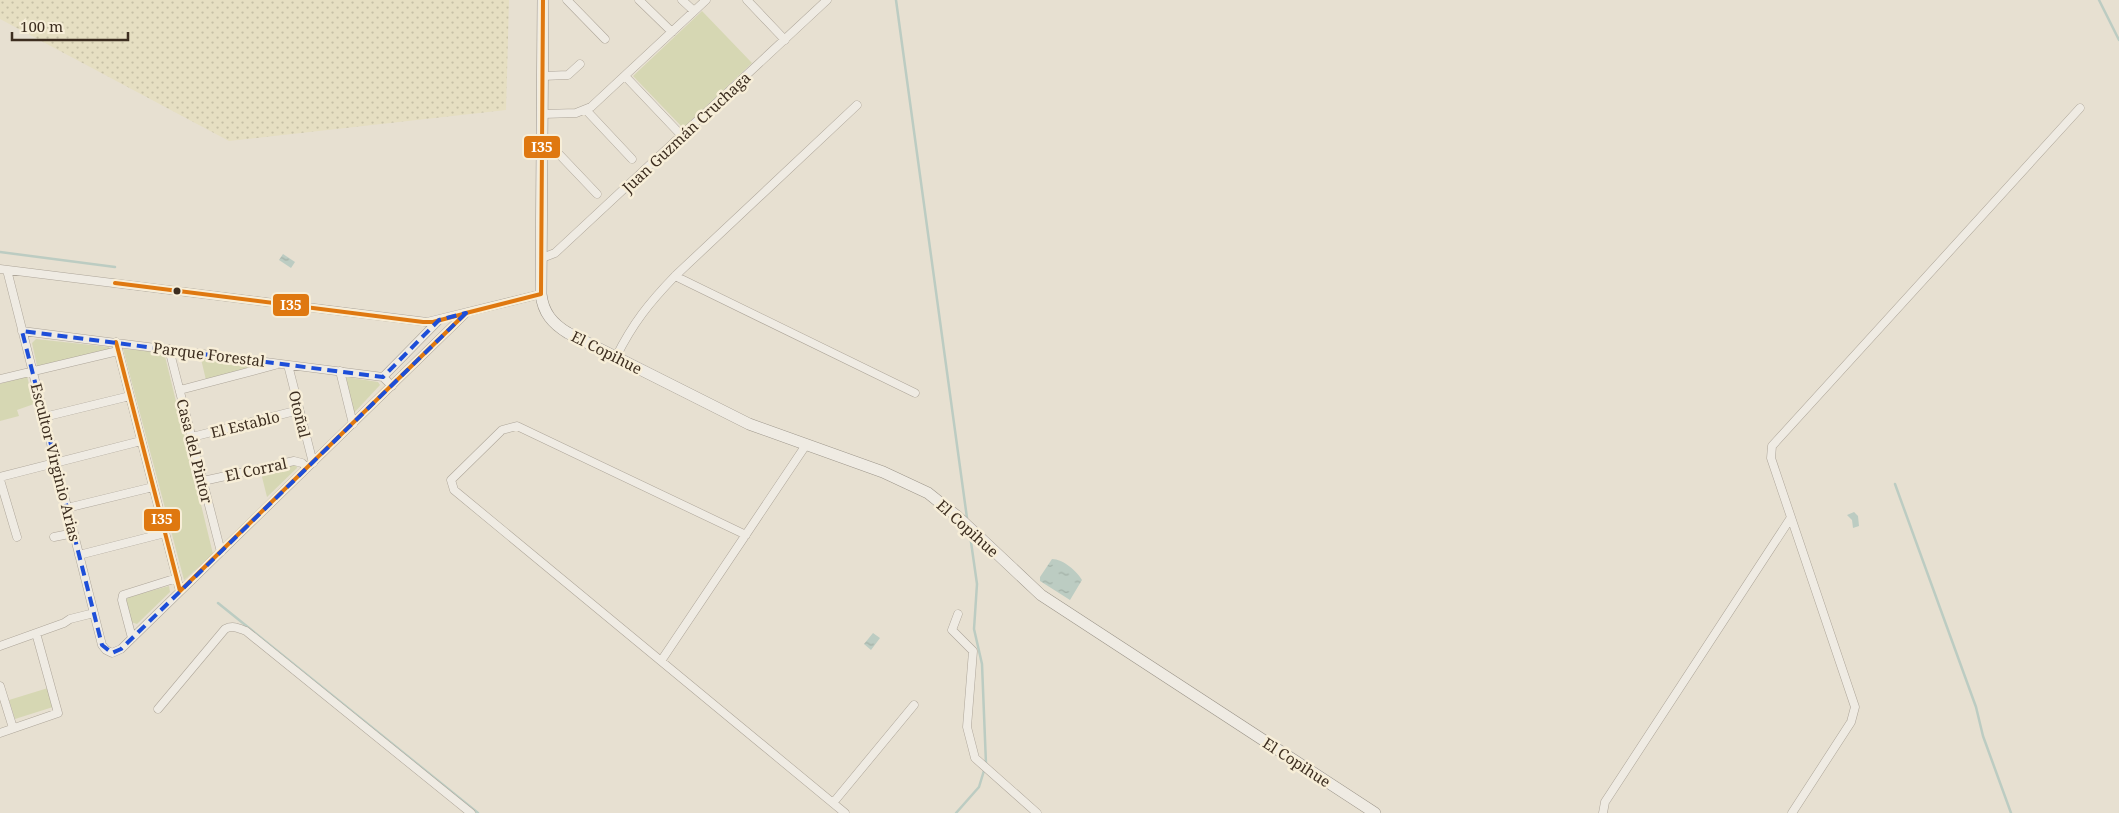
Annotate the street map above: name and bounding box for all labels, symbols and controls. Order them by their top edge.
scale bar [12,10,129,42]
text: 100 m [20,16,63,36]
street label: Juan Guzmán Cruchaga [617,67,754,198]
line badge: I35 [523,135,561,159]
text: I35 [531,137,553,156]
unlabelled marker [172,286,182,296]
line badge: I35 [272,293,310,317]
text: I35 [280,295,302,314]
street label: El Copihue [568,326,646,378]
street label: Parque Forestal [152,337,266,371]
street label: Escultor Virginio Arias [27,381,85,543]
street label: Otoñal [285,388,316,440]
street label: Casa del Pintor [172,397,218,505]
street label: El Establo [208,406,282,442]
street label: El Corral [223,453,289,485]
street label: El Copihue [933,495,1003,561]
line badge: I35 [143,508,181,532]
text: I35 [151,509,173,528]
street label: El Copihue [1259,733,1335,791]

